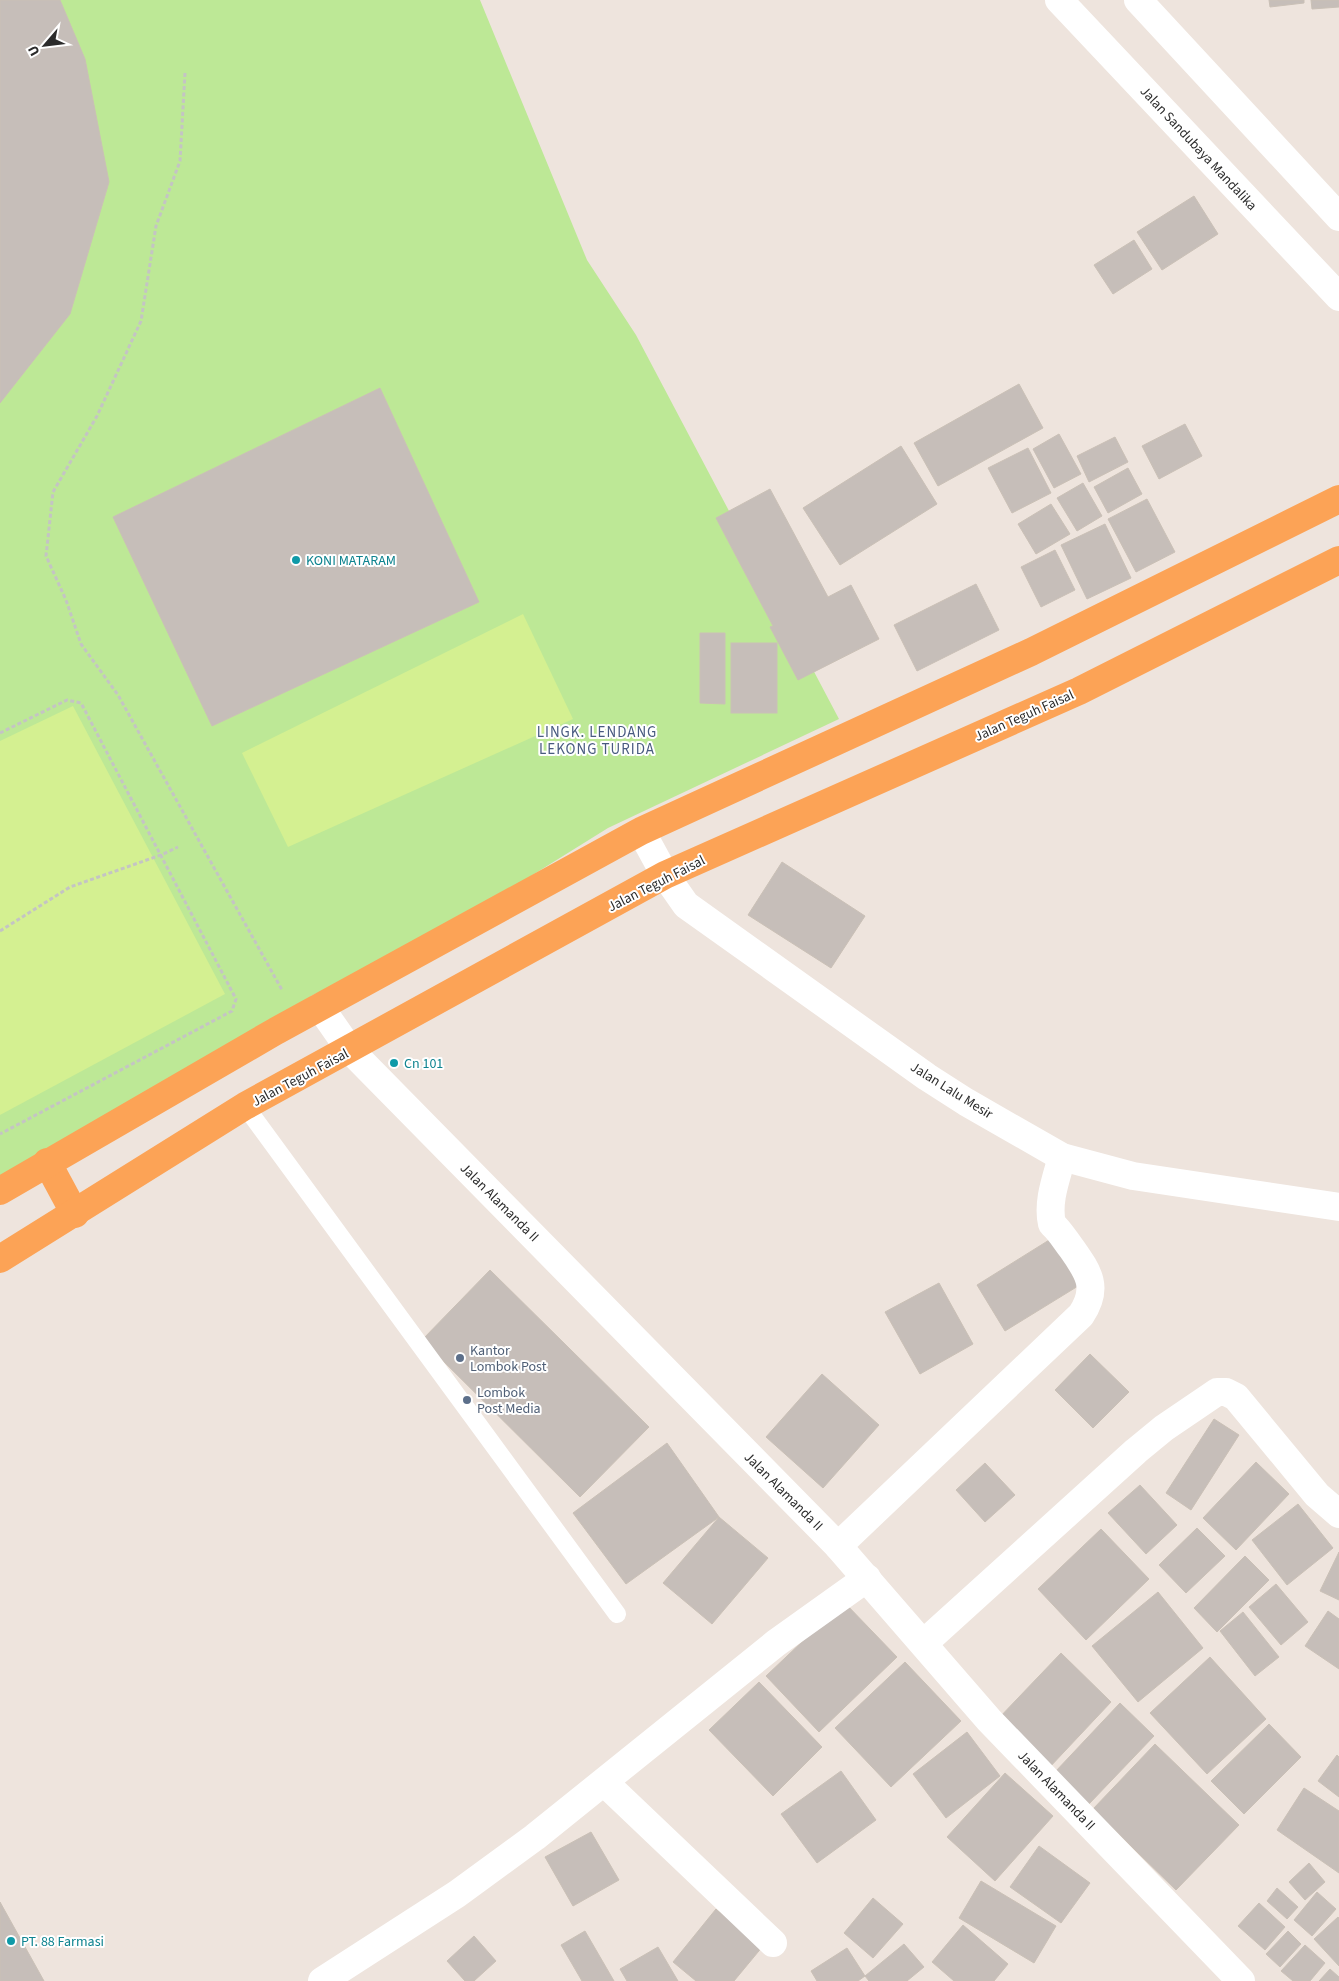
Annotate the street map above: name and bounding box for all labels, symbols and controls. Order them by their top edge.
north arrow [20,20,70,70]
text: U [23,42,45,59]
street label: Jalan Sandubaya Mandalika [1135,82,1261,215]
place label: KONI MATARAM [306,551,396,571]
marker: KONI MATARAM [290,554,302,566]
street label: Jalan Teguh Faisal [972,685,1078,747]
district label: LINGK. LENDANG LEKONG TURIDA [537,722,657,760]
street label: Jalan Teguh Faisal [604,851,709,917]
street label: Jalan Teguh Faisal [249,1044,353,1112]
place label: Cn 101 [404,1054,443,1074]
marker: Cn 101 [388,1057,400,1069]
street label: Jalan Lalu Mesir [906,1057,997,1124]
street label: Jalan Alamanda II [455,1159,543,1247]
place label: Kantor Lombok Post [470,1341,547,1377]
marker: Kantor Lombok Post [454,1352,466,1364]
place label: Lombok Post Media [477,1383,541,1419]
marker: Lombok Post Media [461,1394,473,1406]
street label: Jalan Alamanda II [739,1448,827,1536]
street label: Jalan Alamanda II [1013,1746,1100,1835]
place label: PT. 88 Farmasi [21,1932,104,1952]
marker: PT. 88 Farmasi [5,1935,17,1947]

